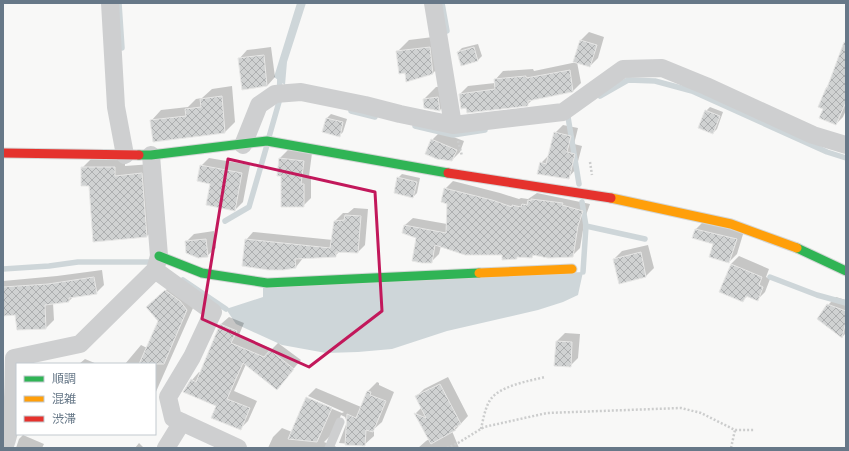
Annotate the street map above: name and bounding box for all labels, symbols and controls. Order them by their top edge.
legend [16,363,156,435]
text: 順調 [52,372,76,386]
text: 混雑 [52,392,76,406]
text: 渋滞 [52,412,76,426]

